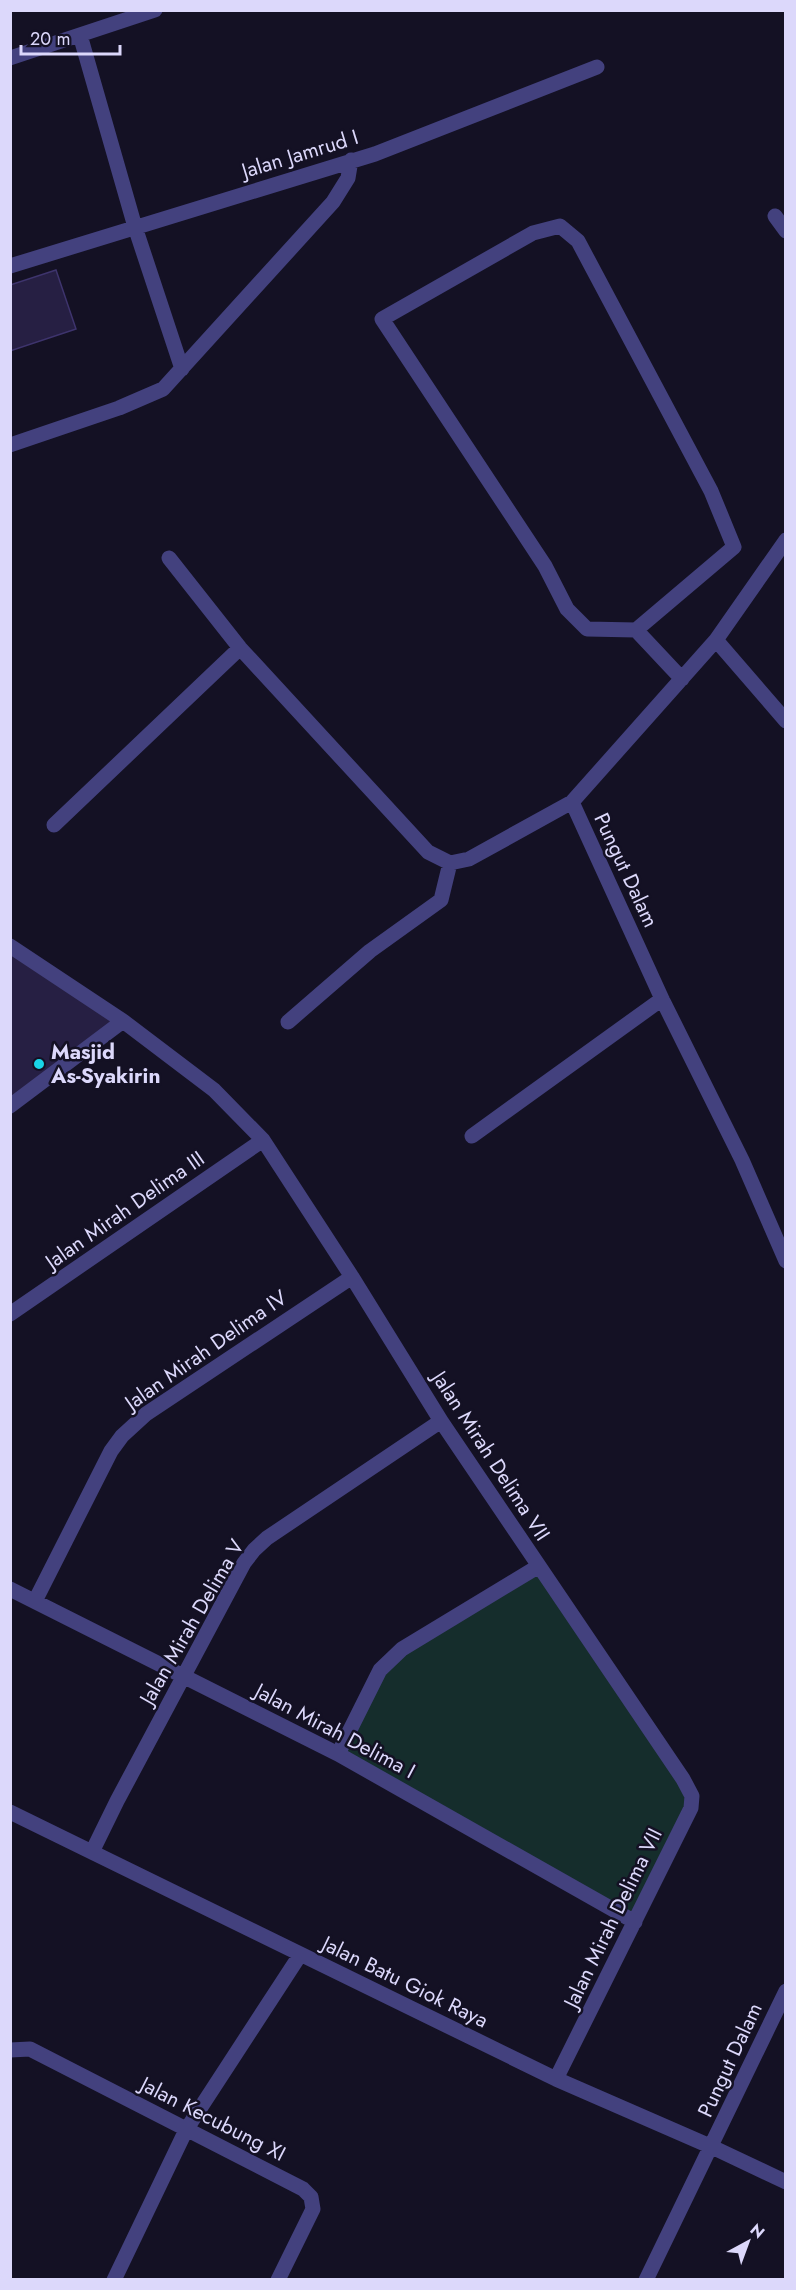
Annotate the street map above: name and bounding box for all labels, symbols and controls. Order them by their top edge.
scale bar [21,18,120,56]
text: 20 m [30,26,70,52]
street label: Jalan Jamrud I [235,122,362,187]
street label: Pungut Dalam [586,808,666,932]
place label: Masjid As-Syakirin [50,1037,160,1091]
marker: Masjid As-Syakirin [32,1057,46,1071]
street label: Jalan Mirah Delima III [37,1144,211,1278]
street label: Jalan Mirah Delima IV [116,1283,293,1419]
street label: Jalan Mirah Delima VII [423,1363,557,1547]
street label: Jalan Mirah Delima V [131,1534,252,1713]
street label: Jalan Mirah Delima I [247,1675,421,1786]
street label: Jalan Mirah Delima VII [555,1823,670,2016]
street label: Jalan Batu Giok Raya [314,1927,493,2035]
street label: Pungut Dalam [690,1998,770,2122]
street label: Jalan Kecubung XI [132,2068,291,2169]
north arrow [718,2212,778,2272]
text: N [745,2218,770,2244]

